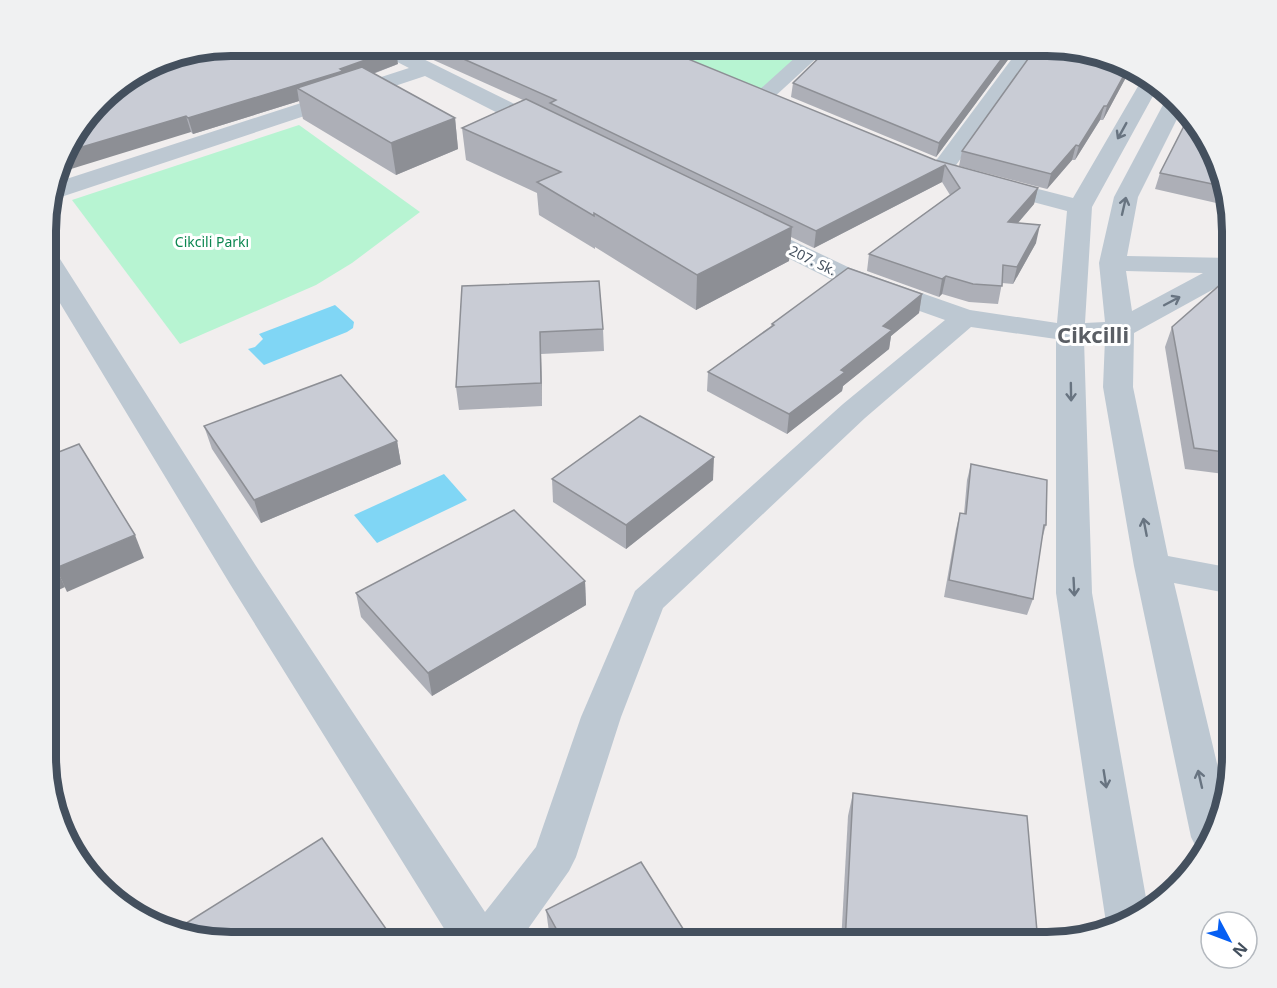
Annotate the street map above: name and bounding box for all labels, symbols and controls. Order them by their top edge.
one-way arrow [1116,122,1128,139]
one-way arrow [1119,197,1131,216]
park label: Cikcili Parkı [175,232,249,251]
street label: 207. Sk. [786,240,840,280]
one-way arrow [1162,295,1180,306]
district label: Cikcilli [1057,319,1129,349]
one-way arrow [1065,381,1077,401]
one-way arrow [1139,518,1150,538]
one-way arrow [1069,576,1080,596]
one-way arrow [1099,769,1110,789]
one-way arrow [1194,770,1205,790]
north arrow [1199,910,1259,970]
text: N [1228,938,1253,962]

